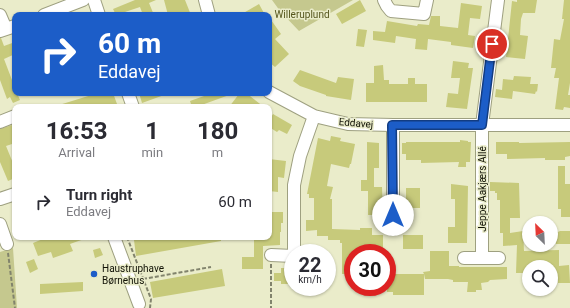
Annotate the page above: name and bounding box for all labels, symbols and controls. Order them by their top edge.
park label: Willeruplund [274,9,330,20]
text: 60 m [98,27,161,60]
pin [475,27,509,61]
icon: right [32,28,84,80]
icon: arrive [481,33,503,55]
text: Eddavej [98,61,160,82]
street label: Eddavej [338,116,374,130]
text: 16:53 [46,117,108,145]
text: 1 [145,117,159,145]
text: 180 [197,117,238,145]
text: Arrival [58,145,95,160]
text: min [141,145,163,160]
text: m [212,145,223,160]
street label: Jeppe Aakjærs Allé [477,146,488,232]
text: Turn right [66,186,132,204]
icon: right [32,191,54,213]
text: 60 m [218,193,252,211]
position arrow [372,194,414,236]
text: Eddavej [66,204,111,219]
north arrow [522,216,558,252]
map controls [522,216,558,296]
speed limit sign: 30 [344,244,396,296]
text: 22 [299,253,321,277]
button: search [522,260,558,296]
place label: Haustruphave Børnehus [102,263,164,286]
marker: Haustruphave Børnehus [89,269,99,279]
text: km/h [298,274,322,285]

